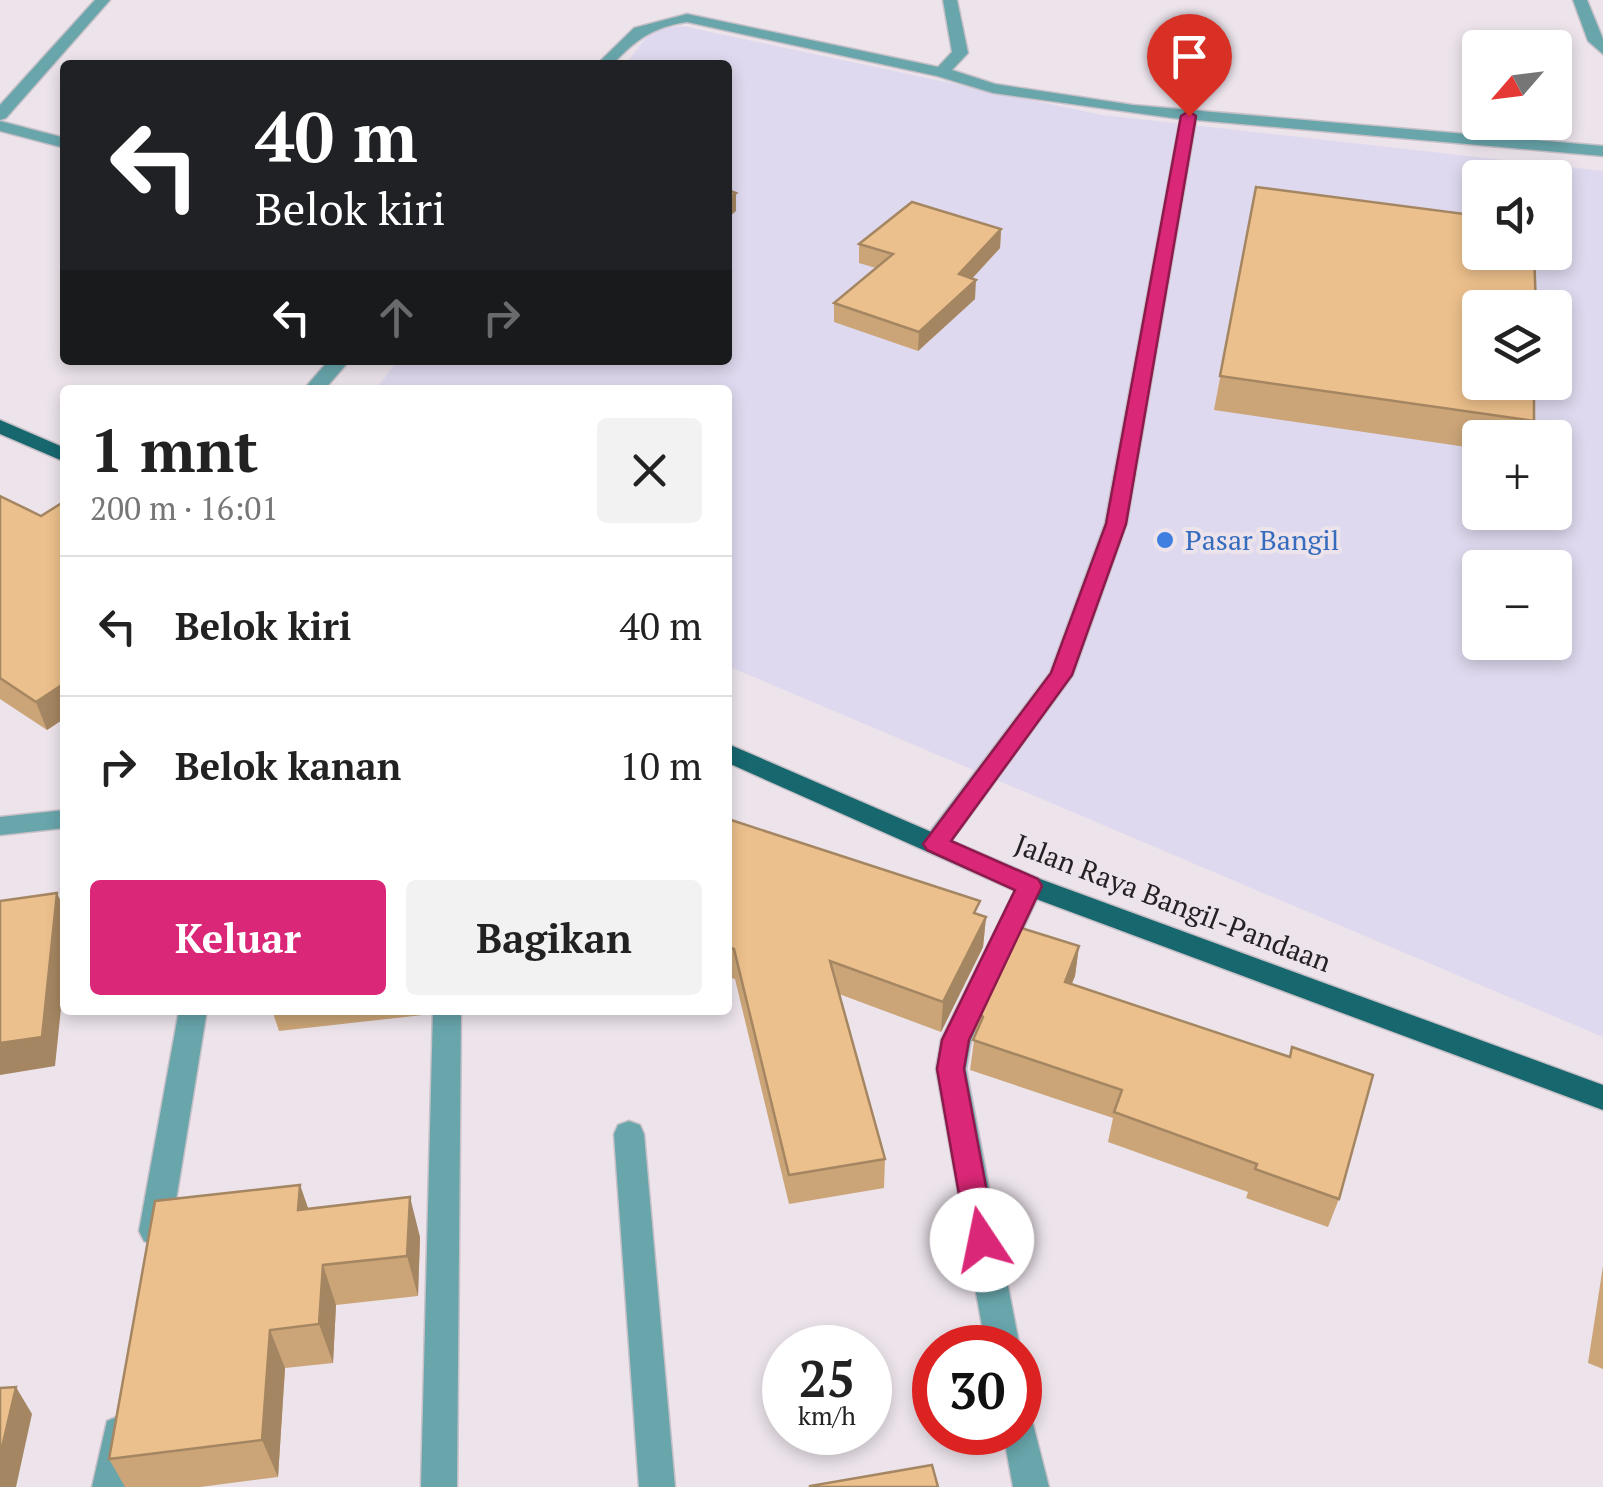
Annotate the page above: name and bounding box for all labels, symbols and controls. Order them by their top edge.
pin [1147,14,1232,117]
icon: arrive [1162,29,1217,84]
north arrow [1462,30,1572,140]
map controls [1462,30,1572,660]
text: 40 m [255,89,418,182]
icon: left [90,100,220,230]
button: sound [1462,160,1572,270]
text: Belok kiri [255,178,446,238]
icon: left [264,290,319,345]
icon: ahead [369,290,424,345]
icon: right [474,290,529,345]
button: layers [1462,290,1572,400]
text: 1 mnt [90,410,258,489]
button: close [597,418,702,523]
button: + [1462,420,1572,530]
text: 200 m · 16:01 [90,487,278,529]
place label: Pasar Bangil [1185,521,1339,558]
marker: Pasar Bangil [1154,529,1176,551]
button: − [1462,550,1572,660]
icon: left [90,599,145,654]
text: Belok kiri [175,601,351,651]
text: 40 m [619,601,702,651]
icon: right [90,739,145,794]
text: Belok kanan [175,741,401,791]
text: 10 m [619,741,702,791]
street label: Jalan Raya Bangil-Pandaan [1010,825,1337,980]
button: Keluar [90,880,386,995]
button: Bagikan [406,880,702,995]
position arrow [930,1188,1034,1292]
speed limit sign: 30 [912,1325,1042,1455]
text: 25 [799,1345,855,1411]
text: km/h [798,1399,856,1432]

